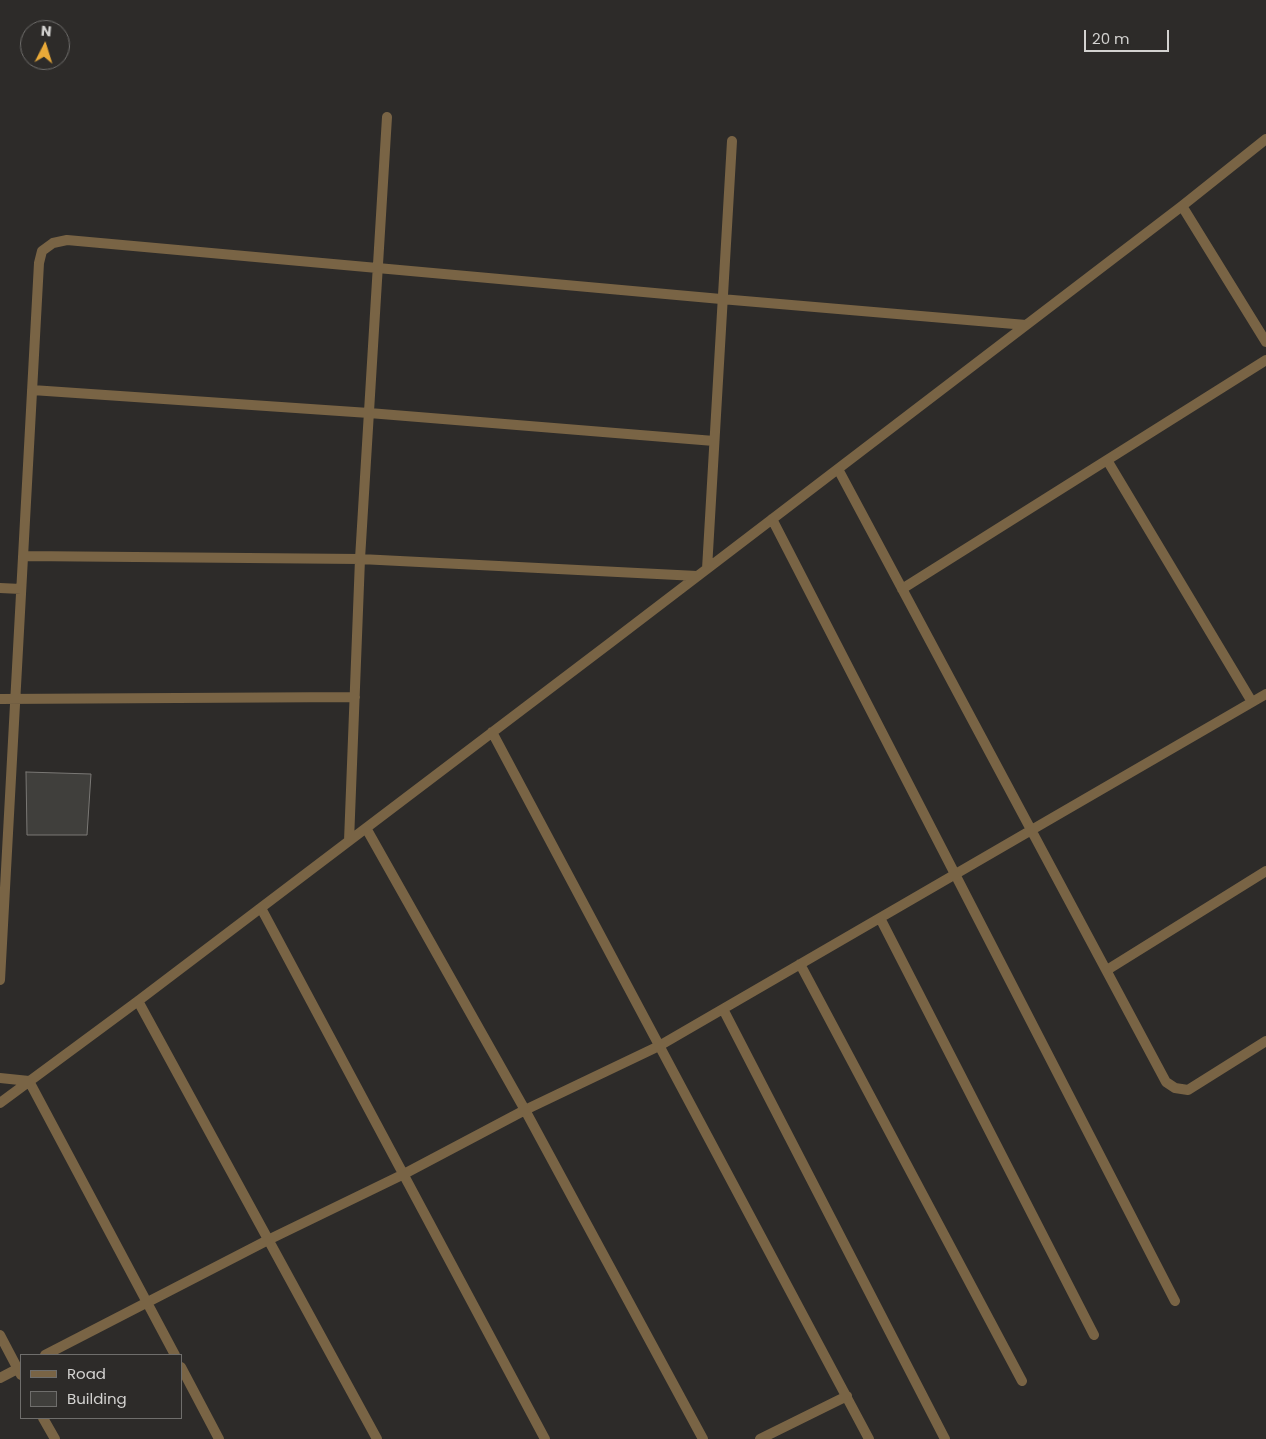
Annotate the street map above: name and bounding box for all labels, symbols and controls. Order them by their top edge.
north arrow [20,20,70,70]
scale bar [1086,20,1171,52]
text: N [40,21,52,41]
text: 20 m [1092,28,1130,49]
legend [20,1354,182,1419]
text: Road [67,1363,106,1384]
text: Building [67,1388,127,1409]

